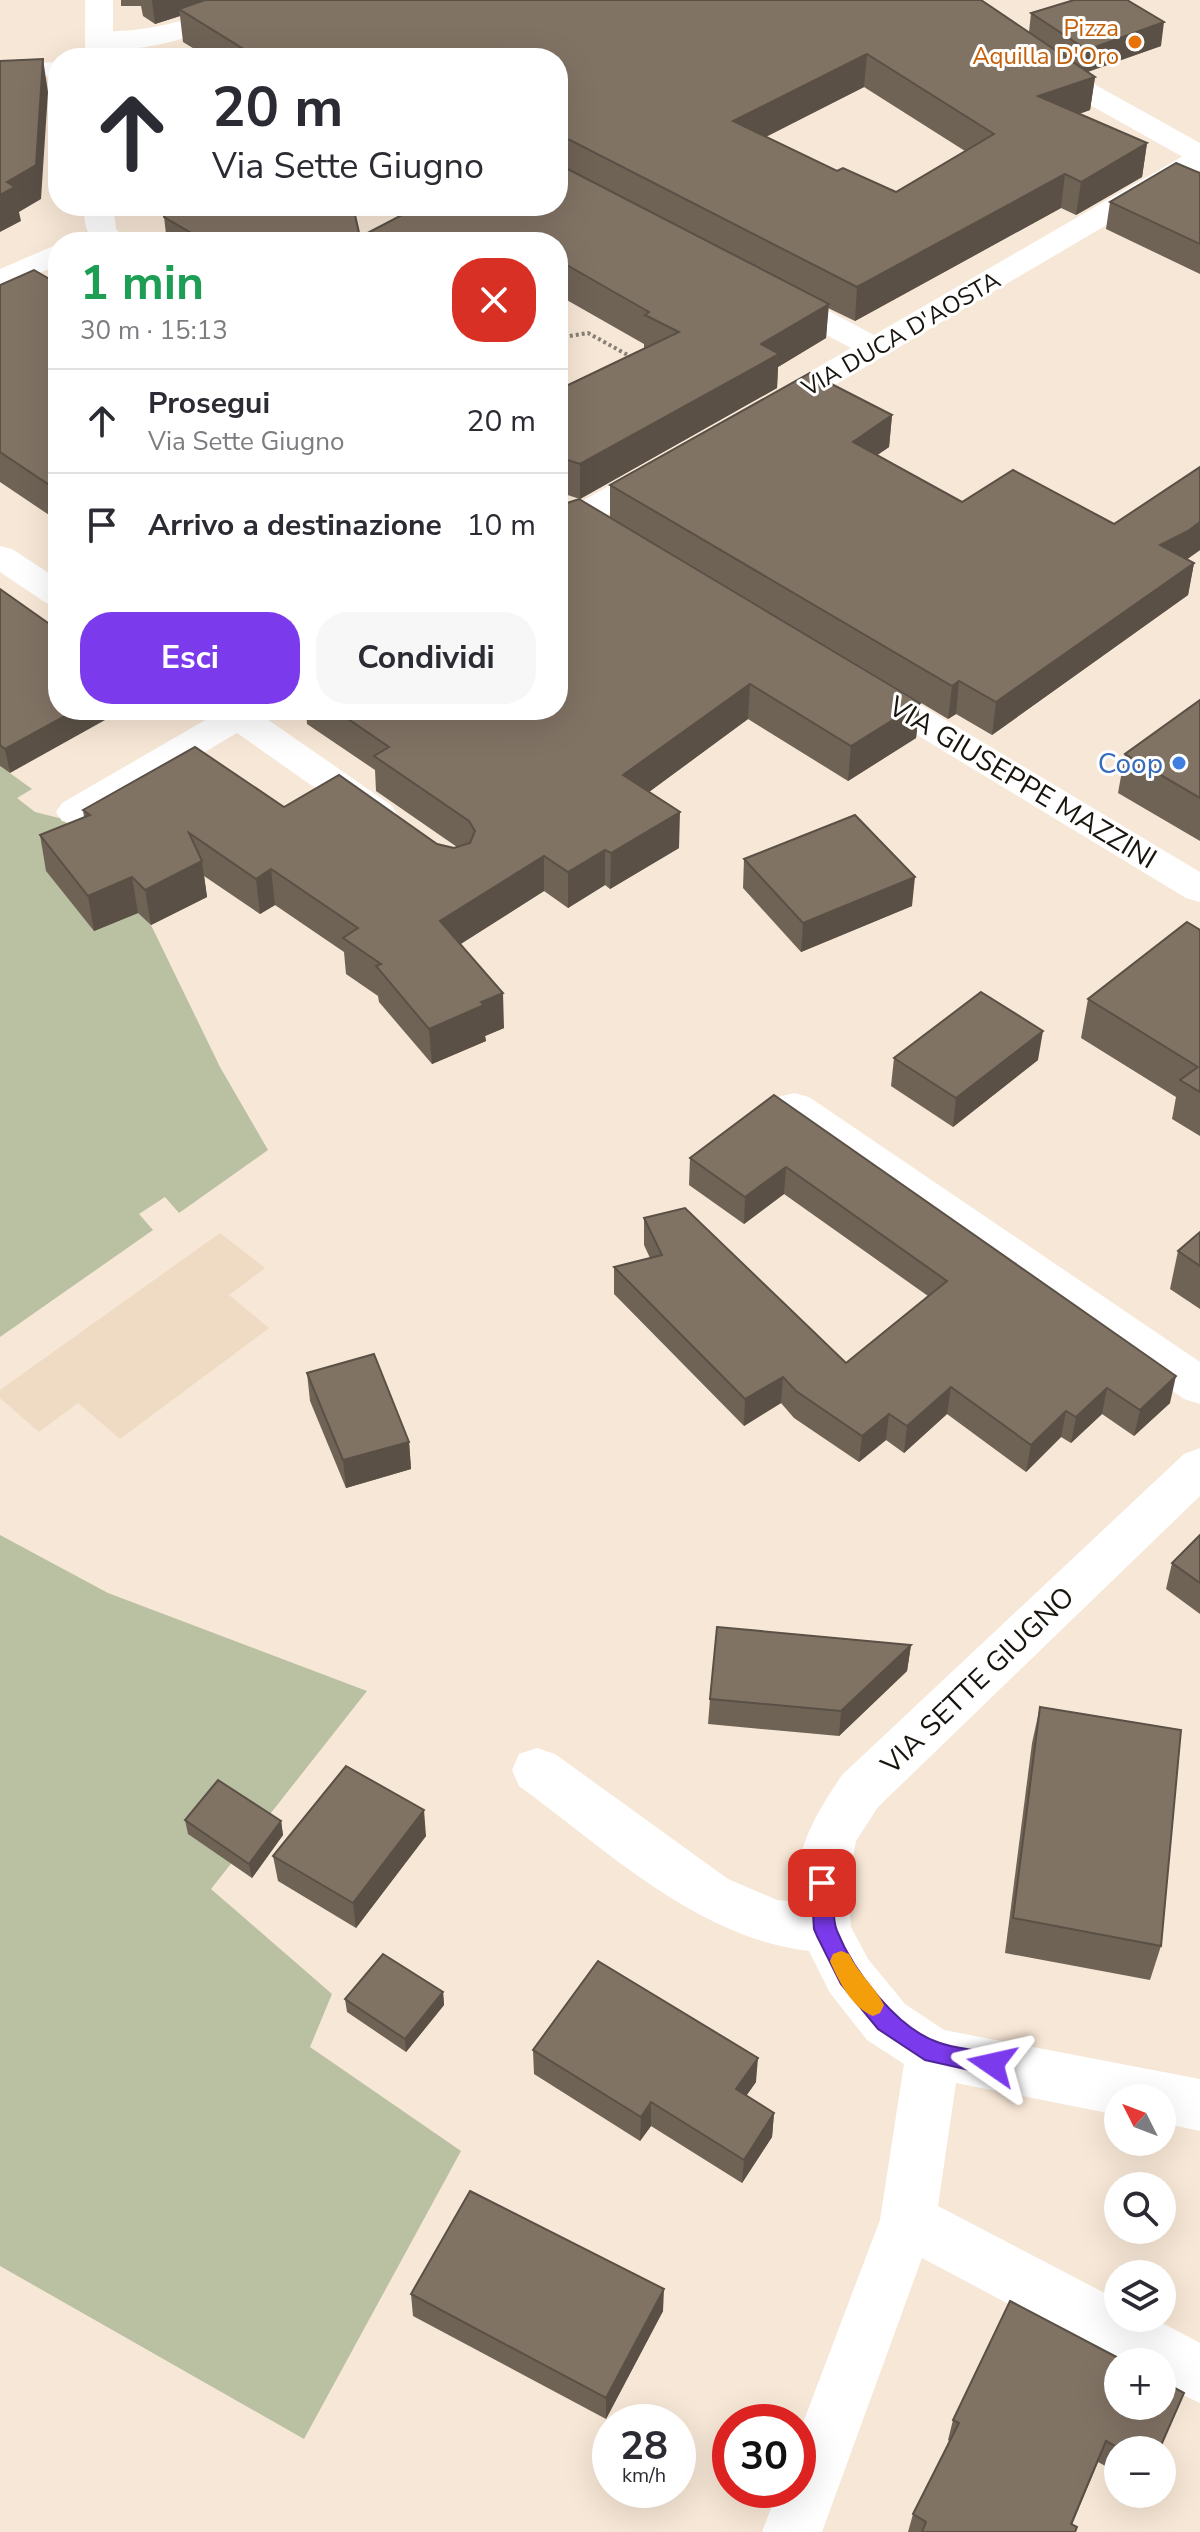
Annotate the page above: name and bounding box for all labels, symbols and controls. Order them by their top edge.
place label: Pizza Aquilla D'Oro [972,12,1119,72]
marker: Pizza Aquilla D'Oro [1126,33,1144,51]
text: 20 m [212,69,343,146]
icon: ahead [80,80,184,184]
text: Via Sette Giugno [212,142,484,191]
text: 1 min [80,250,204,316]
button: close [452,258,536,342]
street label: VIA DUCA D'AOSTA [795,264,1007,404]
text: 30 m · 15:13 [80,313,228,348]
text: Prosegui [148,383,270,424]
icon: ahead [80,399,124,443]
text: 20 m [467,401,536,442]
text: Via Sette Giugno [148,424,344,459]
icon: arrive [80,503,124,547]
text: Arrivo a destinazione [148,505,442,546]
text: 10 m [467,505,536,546]
button: Esci [80,612,300,704]
button: Condividi [316,612,536,704]
street label: VIA GIUSEPPE MAZZINI [880,687,1164,878]
place label: Coop [1098,745,1163,783]
marker: Coop [1170,754,1188,772]
street label: VIA SETTE GIUGNO [872,1578,1083,1784]
pin [788,1849,856,1917]
icon: arrive [800,1861,844,1905]
position arrow [950,2022,1034,2106]
north arrow [1104,2084,1176,2156]
map controls [1104,2084,1176,2508]
button: search [1104,2172,1176,2244]
button: layers [1104,2260,1176,2332]
button: + [1104,2348,1176,2420]
speed limit sign: 30 [712,2404,816,2508]
text: 28 [620,2419,668,2473]
button: − [1104,2436,1176,2508]
text: km/h [622,2462,666,2489]

